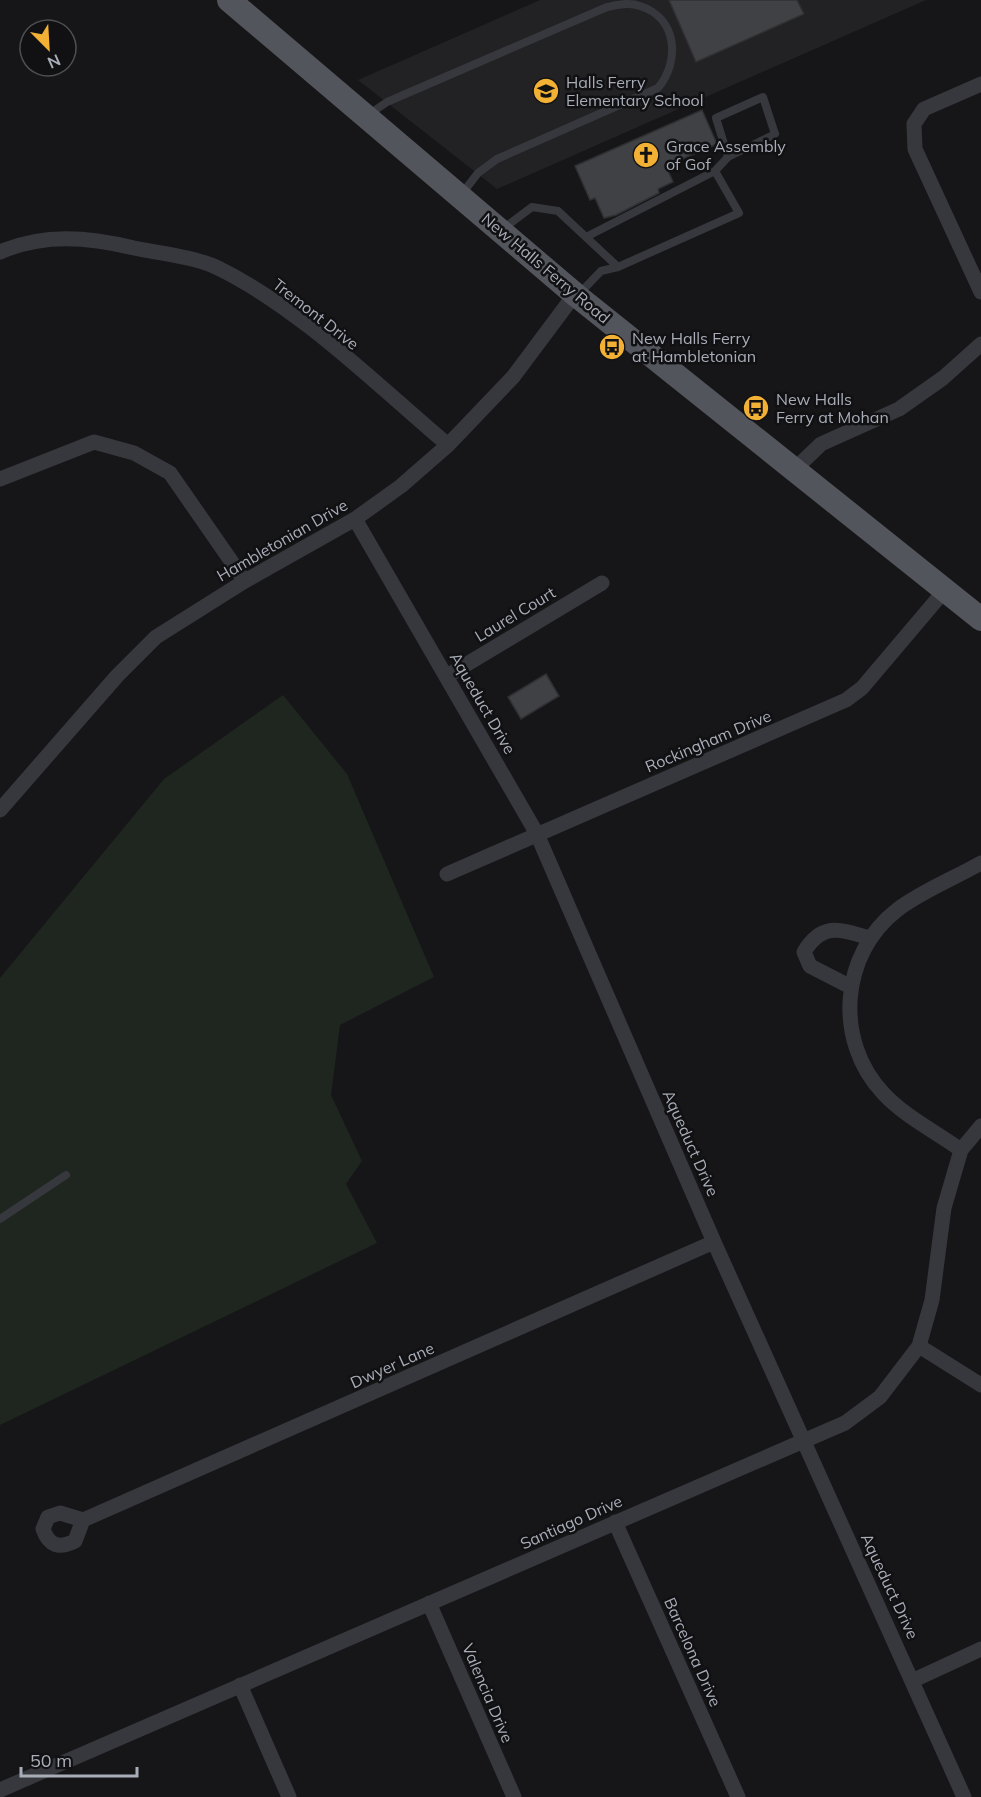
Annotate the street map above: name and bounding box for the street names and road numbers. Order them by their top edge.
street label: New Halls Ferry Road [478,208,614,328]
street label: Tremont Drive [269,274,363,354]
street label: Hambletonian Drive [213,494,351,586]
street label: Laurel Court [471,582,559,646]
street label: Aqueduct Drive [446,648,520,758]
street label: Rockingham Drive [642,705,774,777]
street label: Aqueduct Drive [659,1087,723,1199]
street label: Dwyer Lane [347,1338,437,1392]
street label: Santiago Drive [517,1491,625,1553]
street label: Aqueduct Drive [857,1530,923,1642]
street label: Barcelona Drive [660,1594,726,1710]
street label: Valencia Drive [458,1640,518,1746]

